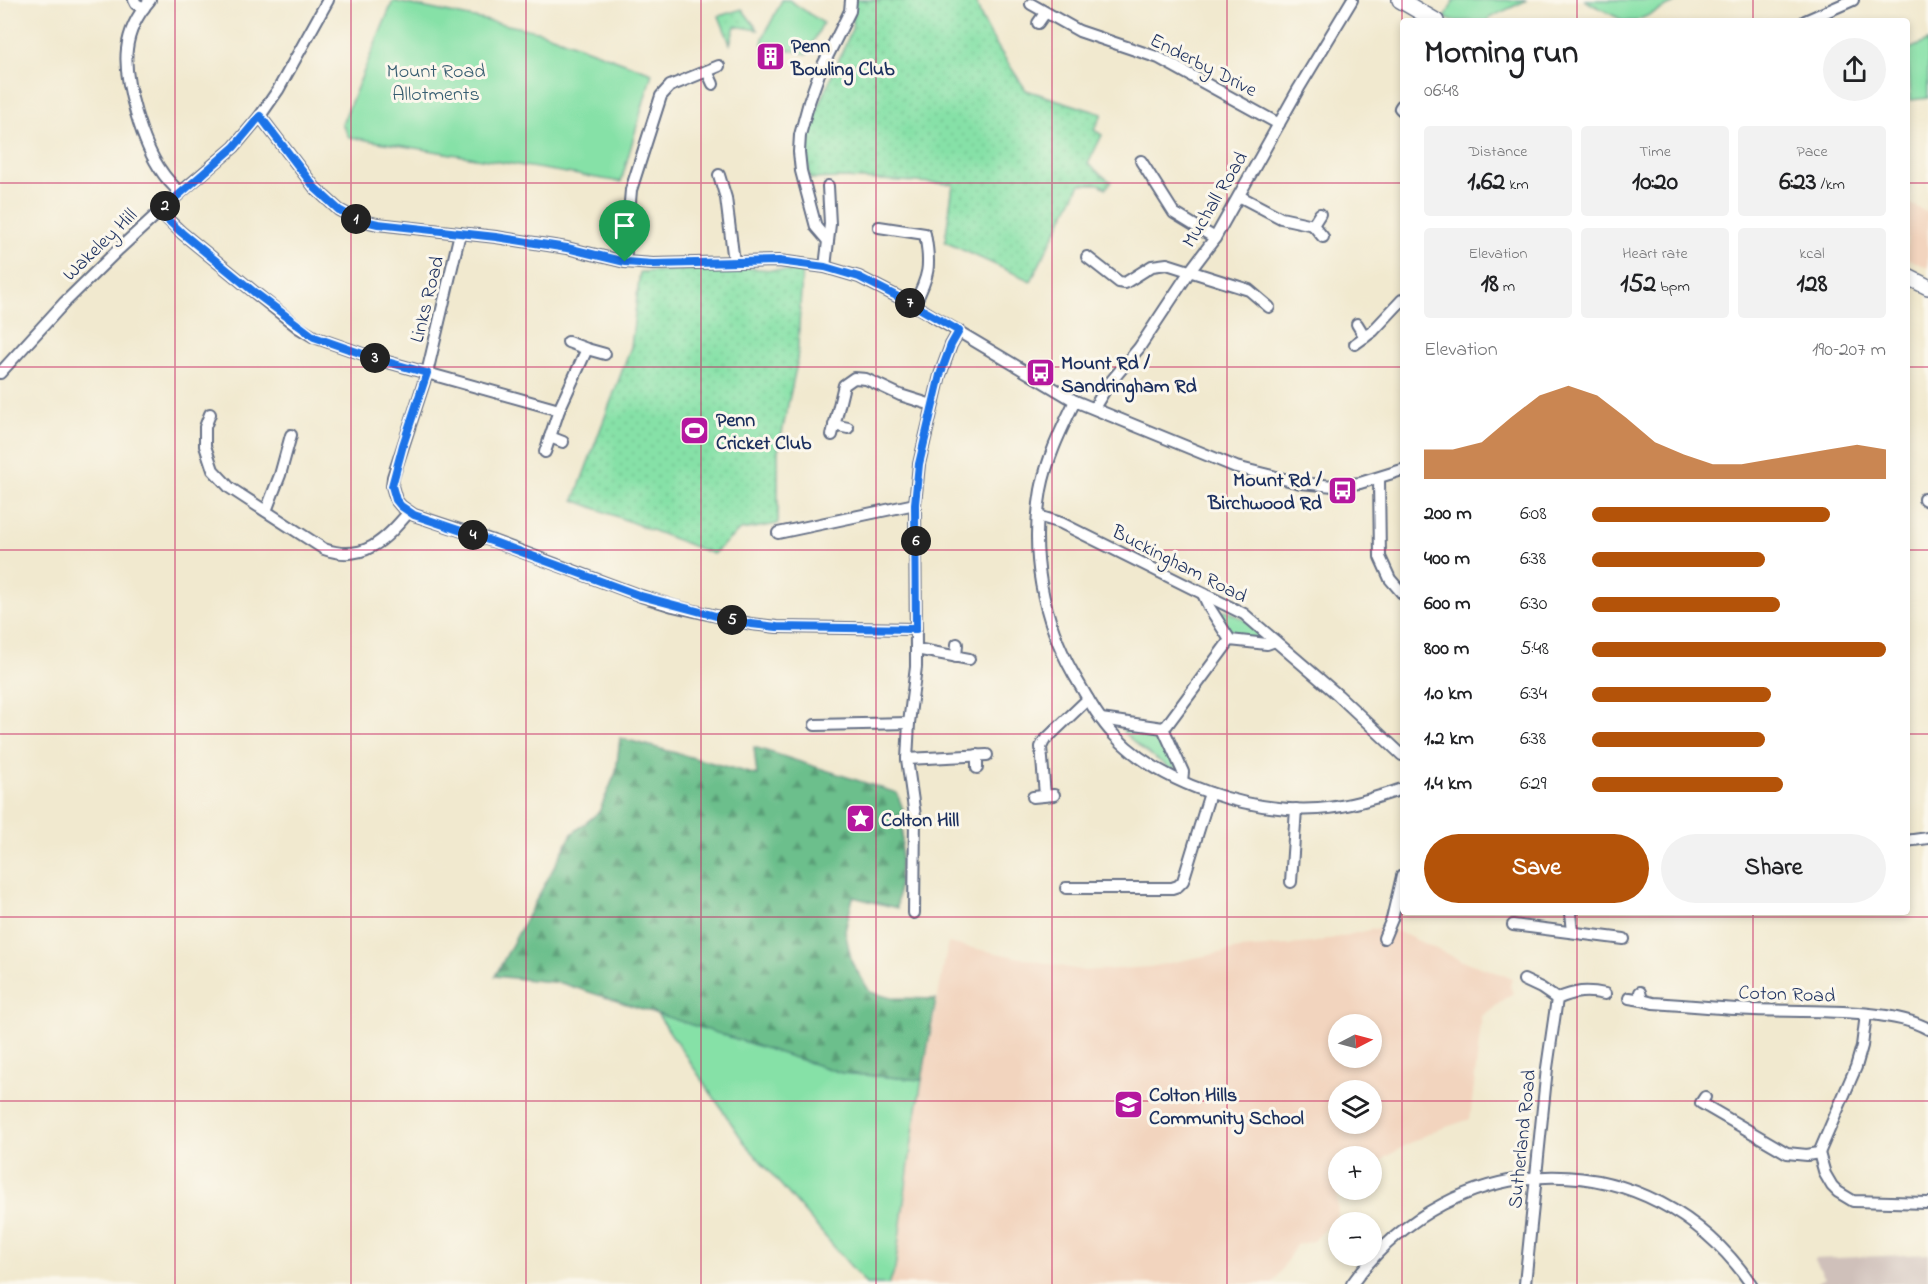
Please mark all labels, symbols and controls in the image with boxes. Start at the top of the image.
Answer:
street label: Enderby Drive [1144,27,1262,106]
text: Morning run [1424,30,1578,78]
place label: Penn Bowling Club [790,33,895,86]
button: share [1823,38,1886,101]
building icon: Penn Bowling Club [754,40,786,72]
park label: Mount Road Allotments [387,58,486,110]
text: 06:48 [1424,77,1459,106]
text: Distance [1469,140,1527,164]
text: Time [1639,140,1671,164]
text: Pace [1796,140,1828,164]
street label: Muchall Road [1176,147,1256,254]
text: 1.62 [1467,164,1505,202]
text: 10:20 [1632,164,1678,202]
text: 6:23 [1779,164,1816,202]
text: km [1505,173,1529,197]
text: /km [1816,173,1845,197]
pin: 2 [150,191,180,221]
text: 2 [161,194,169,218]
pin [599,200,650,262]
street label: Wakeley Hill [57,203,145,289]
pin: 1 [341,204,371,234]
text: 1 [353,207,359,231]
icon: arrive [608,209,641,242]
text: Elevation [1469,242,1527,266]
text: Heart rate [1622,242,1688,266]
text: kcal [1799,242,1825,266]
street label: Links Road [404,253,453,346]
text: 18 [1481,266,1499,304]
text: 152 [1620,266,1656,304]
text: 128 [1797,266,1827,304]
text: m [1499,275,1515,299]
text: bpm [1656,275,1690,299]
pin: 7 [895,288,925,318]
text: 7 [907,291,913,315]
text: Elevation [1424,336,1498,365]
text: 190–207 m [1812,336,1886,365]
pin: 3 [360,343,390,373]
text: 3 [372,346,378,370]
place label: Mount Rd / Sandringham Rd [1061,350,1197,403]
bus stop icon: Mount Rd / Sandringham Rd [1024,357,1056,389]
place label: Penn Cricket Club [716,407,812,459]
sports icon: Penn Cricket Club [679,415,711,447]
place label: Mount Rd / Birchwood Rd [1207,467,1323,519]
bus stop icon: Mount Rd / Birchwood Rd [1327,475,1359,507]
text: 200 m [1424,500,1472,529]
text: 6:08 [1520,500,1547,529]
street label: Buckingham Road [1105,518,1252,613]
pin: 4 [458,520,488,550]
text: 4 [470,523,476,547]
pin: 6 [901,526,931,556]
text: 6 [912,529,920,553]
text: 400 m [1424,545,1470,574]
text: 6:38 [1520,545,1546,574]
text: 600 m [1424,590,1471,619]
text: 6:30 [1520,590,1547,619]
pin: 5 [717,605,747,635]
text: 5 [727,608,737,632]
text: 800 m [1424,635,1469,664]
text: 5:48 [1520,635,1549,664]
text: 1.0 km [1424,680,1472,709]
text: 6:34 [1520,680,1547,709]
text: 1.2 km [1424,725,1474,754]
text: 6:38 [1520,725,1546,754]
text: 1.4 km [1424,770,1472,799]
text: 6:29 [1520,770,1546,799]
place icon: Colton Hill [844,803,876,835]
place label: Colton Hill [881,807,959,836]
button: Save [1424,834,1649,903]
button: Share [1661,834,1886,903]
street label: Coton Road [1738,979,1836,1012]
north arrow [1328,1014,1382,1068]
map controls [1328,1014,1382,1266]
street label: Sutherland Road [1502,1068,1545,1210]
button: layers [1328,1080,1382,1134]
place label: Colton Hills Community School [1149,1082,1304,1135]
school or university icon: Colton Hills Community School [1112,1089,1144,1121]
button: + [1328,1146,1382,1200]
button: − [1328,1212,1382,1266]

